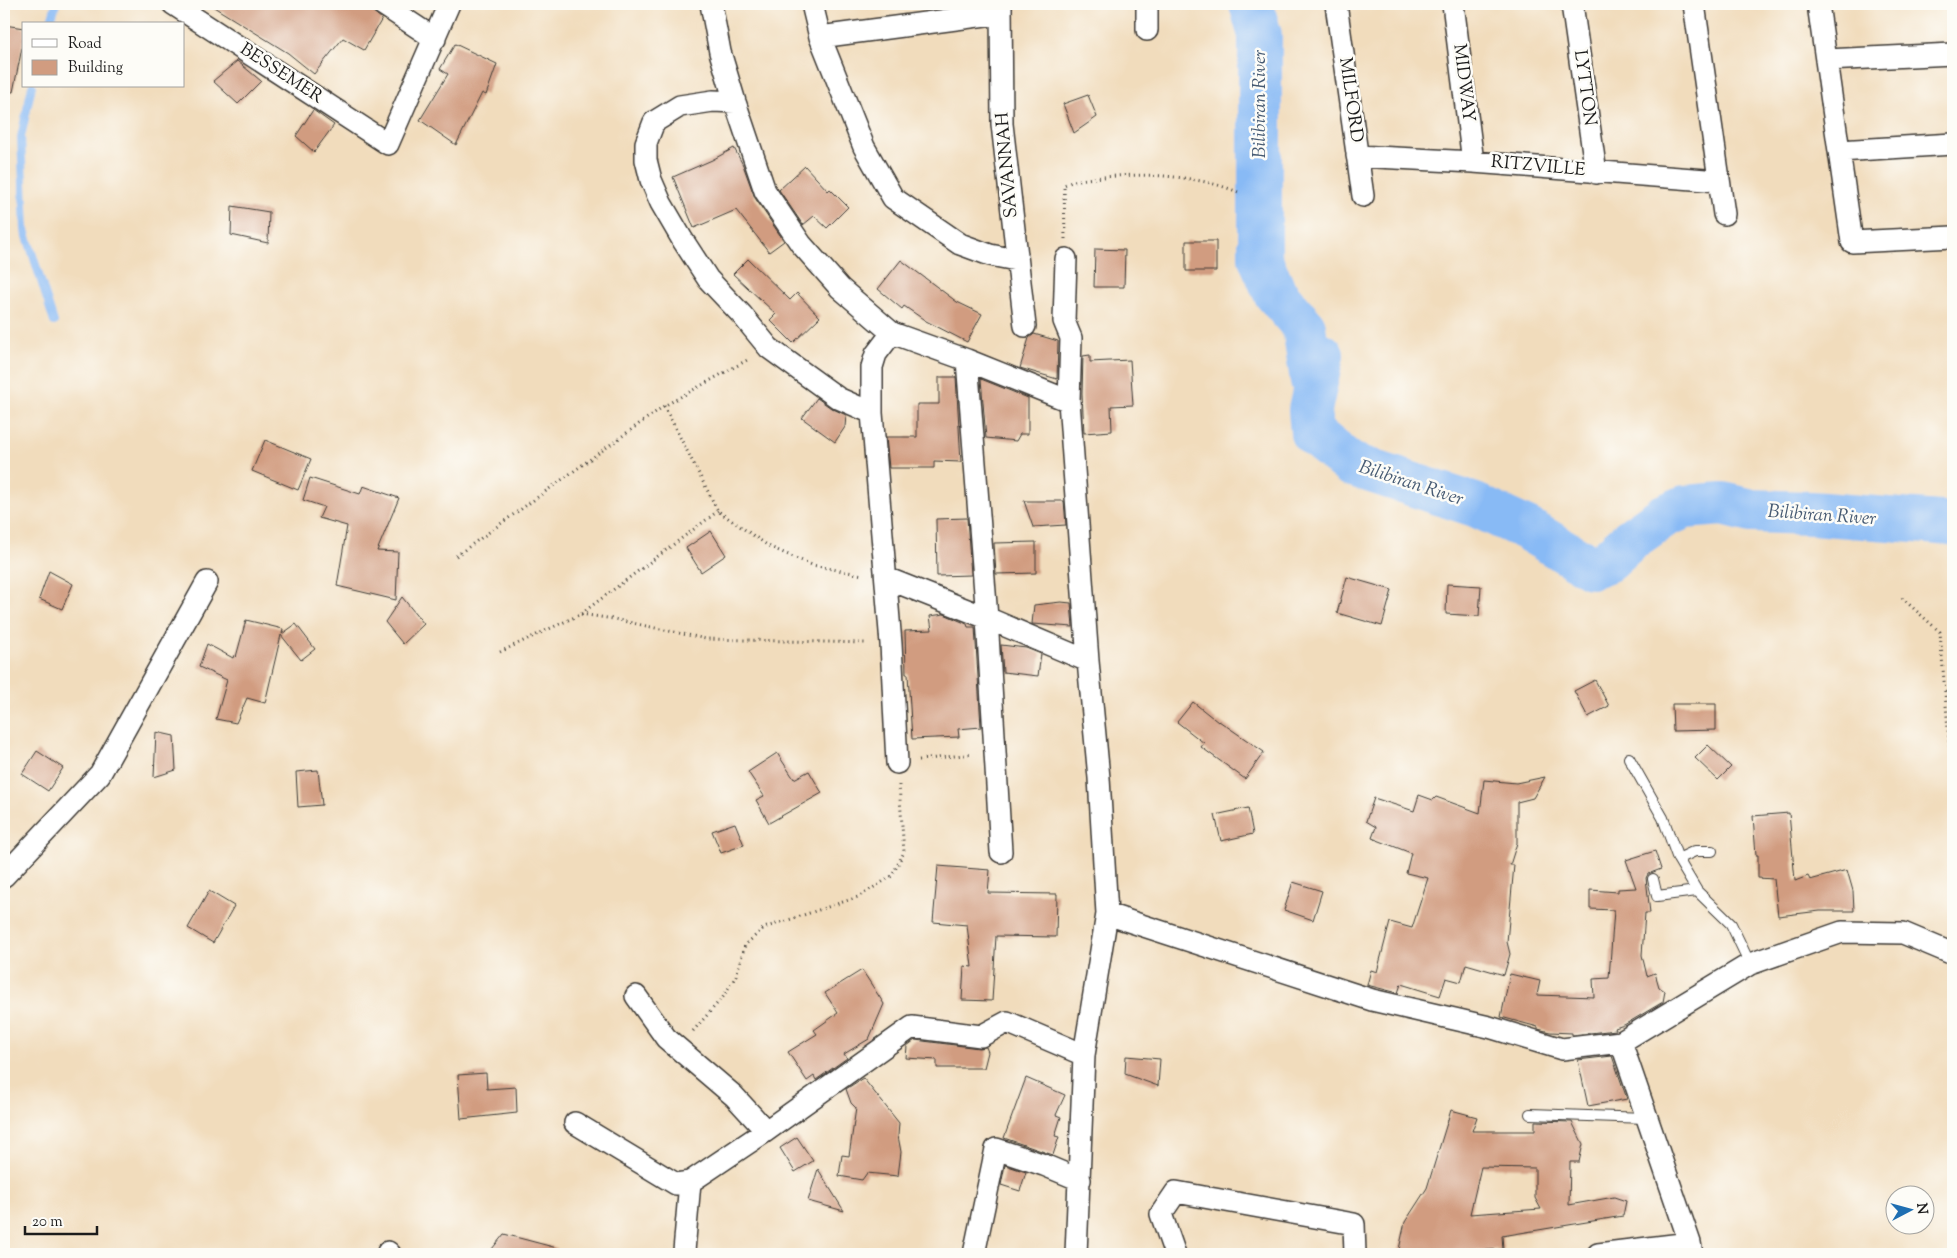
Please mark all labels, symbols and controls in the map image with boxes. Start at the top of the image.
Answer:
legend [22,22,185,88]
text: Road [68,34,102,55]
street label: BESSEMER [234,37,328,111]
street label: MIDWAY [1445,42,1481,124]
street label: LYTTON [1566,48,1602,128]
water label: Bilibiran River [1247,49,1274,158]
street label: MILFORD [1331,56,1369,144]
text: Building [68,58,123,79]
street label: SAVANNAH [990,111,1026,219]
street label: RITZVILLE [1490,150,1586,184]
water label: Bilibiran River [1355,454,1467,514]
water label: Bilibiran River [1767,499,1877,533]
north arrow [1884,1186,1934,1236]
text: N [1910,1202,1931,1215]
scale bar [25,1203,98,1235]
text: 20 m [32,1212,63,1233]

